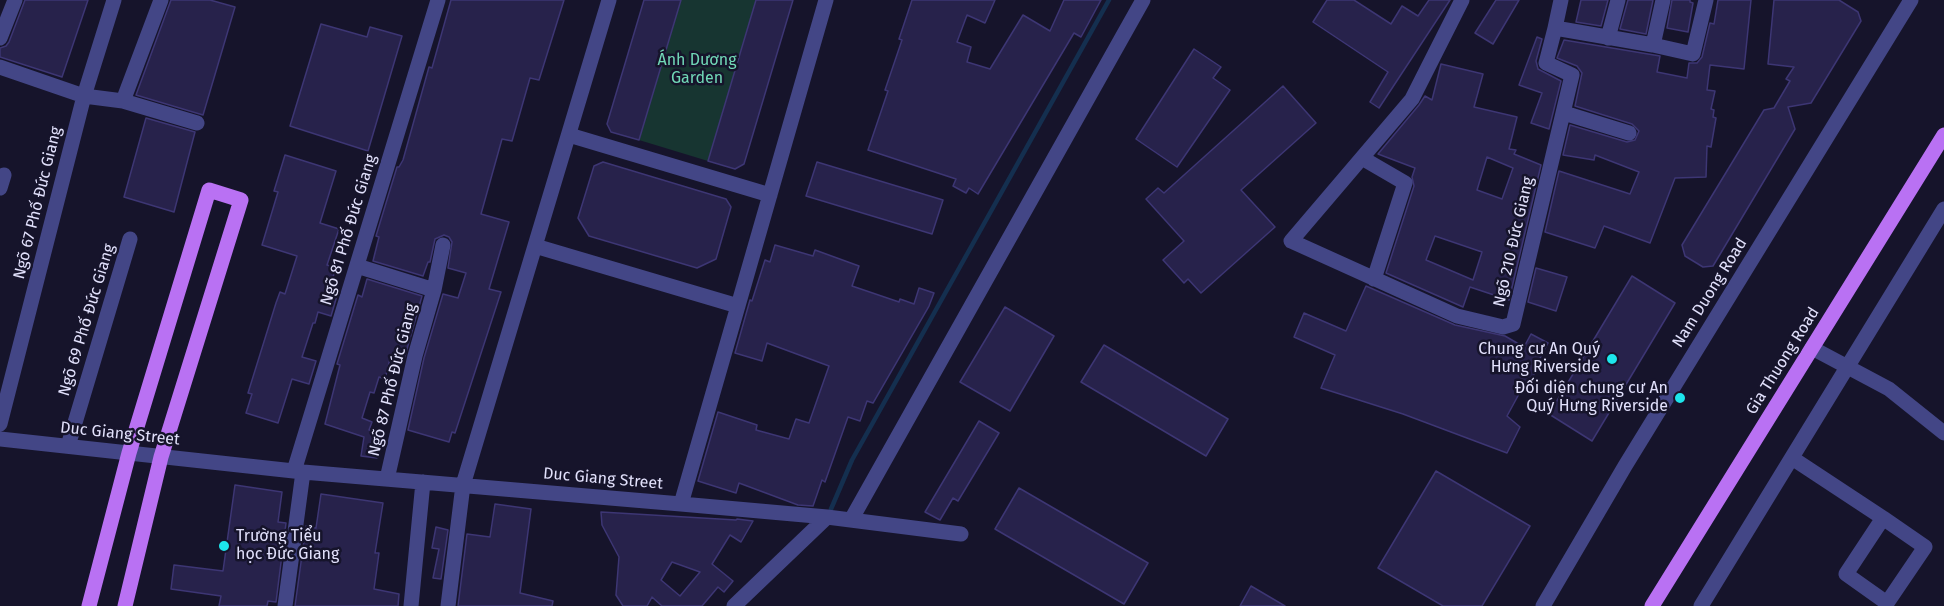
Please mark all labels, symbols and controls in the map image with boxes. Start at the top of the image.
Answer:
park label: Ánh Dương Garden [658,51,736,89]
street label: Ngõ 67 Phố Đức Giang [10,125,66,281]
street label: Ngõ 81 Phố Đức Giang [317,152,381,308]
street label: Ngõ 210 Đức Giang [1490,175,1538,309]
street label: Nam Duong Road [1669,235,1751,351]
street label: Ngõ 69 Phố Đức Giang [55,242,119,398]
street label: Ngõ 87 Phố Đức Giang [365,301,421,459]
street label: Gia Thuong Road [1742,304,1824,418]
place label: Chung cư An Quý Hưng Riverside [1478,340,1600,378]
marker: Chung cư An Quý Hưng Riverside [1605,352,1619,366]
place label: Đối diện chung cư An Quý Hưng Riverside [1515,379,1668,417]
marker: Đối diện chung cư An Quý Hưng Riverside [1673,391,1687,405]
street label: Duc Giang Street [59,418,181,450]
street label: Duc Giang Street [542,464,664,494]
place label: Trường Tiểu học Đức Giang [236,527,339,565]
marker: Trường Tiểu học Đức Giang [217,539,231,553]

